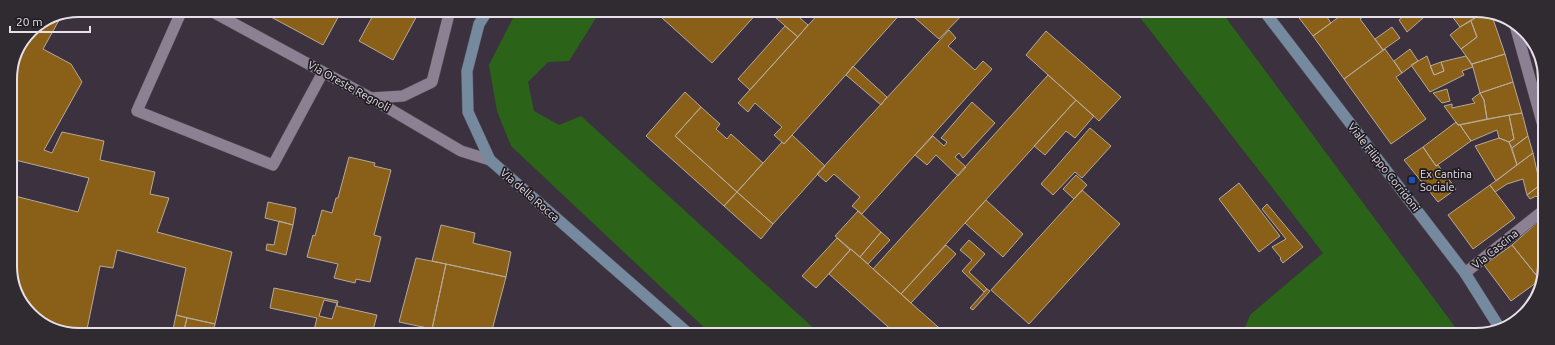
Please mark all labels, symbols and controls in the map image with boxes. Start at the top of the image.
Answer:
scale bar [10,8,90,34]
text: 20 m [16,15,43,28]
street label: Via Oreste Regnoli [306,58,392,114]
street label: Viale Filippo Corridoni [1346,120,1422,214]
street label: Via della Rocca [498,166,562,224]
place label: Ex Cantina Sociale [1420,168,1472,193]
marker: Ex Cantina Sociale [1407,175,1417,185]
street label: Via Cascina [1470,227,1520,271]

